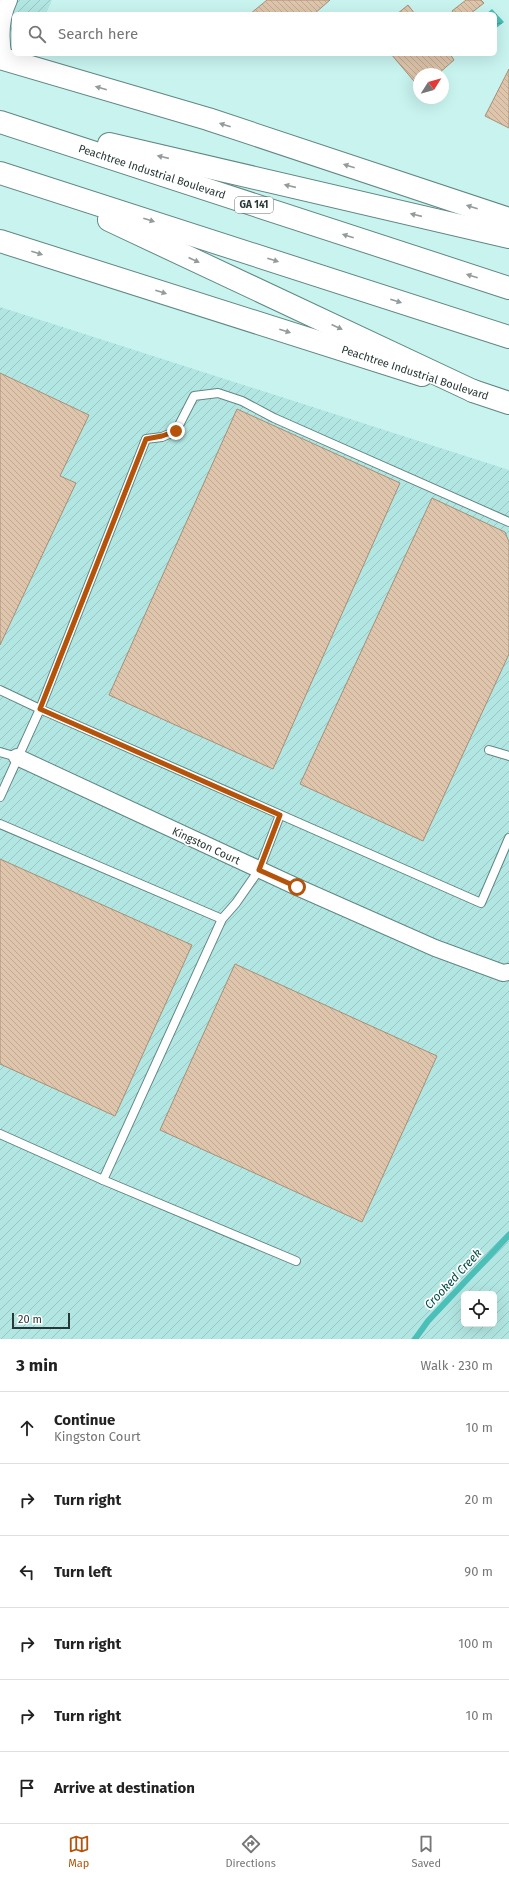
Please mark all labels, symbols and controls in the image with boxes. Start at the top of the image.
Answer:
search box [12,12,497,56]
icon: search [26,23,48,45]
text: Search here [58,25,138,43]
north arrow [413,68,449,104]
one-way arrow [94,85,106,91]
one-way arrow [219,122,231,128]
street label: Peachtree Industrial Boulevard [77,142,227,202]
one-way arrow [157,153,169,159]
one-way arrow [342,163,354,169]
one-way arrow [284,183,296,189]
road number: GA 141 [235,197,273,213]
one-way arrow [466,204,478,210]
one-way arrow [410,212,423,218]
one-way arrow [143,218,155,224]
one-way arrow [342,232,354,238]
one-way arrow [31,250,43,256]
one-way arrow [188,257,199,263]
one-way arrow [267,257,279,263]
one-way arrow [466,273,478,279]
one-way arrow [155,289,167,295]
one-way arrow [391,298,403,304]
one-way arrow [331,324,342,330]
one-way arrow [279,329,291,335]
street label: Peachtree Industrial Boulevard [340,343,490,403]
route end [167,422,185,440]
street label: Kingston Court [170,825,242,867]
route start [288,878,306,896]
water label: Crooked Creek [422,1246,485,1312]
map controls [461,1291,497,1327]
button: locate [461,1291,497,1327]
scale bar [12,1311,70,1330]
text: 20 m [18,1313,42,1326]
text: 3 min [16,1355,58,1376]
text: Walk · 230 m [421,1358,493,1373]
text: Continue [54,1411,115,1429]
icon: ahead [16,1417,38,1439]
text: 10 m [466,1420,493,1435]
text: Kingston Court [54,1429,141,1444]
icon: right [16,1489,38,1511]
text: Turn right [54,1491,121,1509]
text: 20 m [465,1492,493,1507]
icon: left [16,1561,38,1583]
text: Turn left [54,1563,112,1581]
text: 90 m [464,1564,493,1579]
icon: right [16,1633,38,1655]
text: Turn right [54,1635,121,1653]
text: 100 m [458,1636,493,1651]
icon: right [16,1705,38,1727]
text: Turn right [54,1707,121,1725]
text: 10 m [466,1708,493,1723]
icon: arrive [16,1777,38,1799]
text: Arrive at destination [54,1779,195,1797]
tab: Map [68,1833,90,1870]
tab: Directions [225,1833,276,1870]
tab: Saved [411,1833,441,1870]

